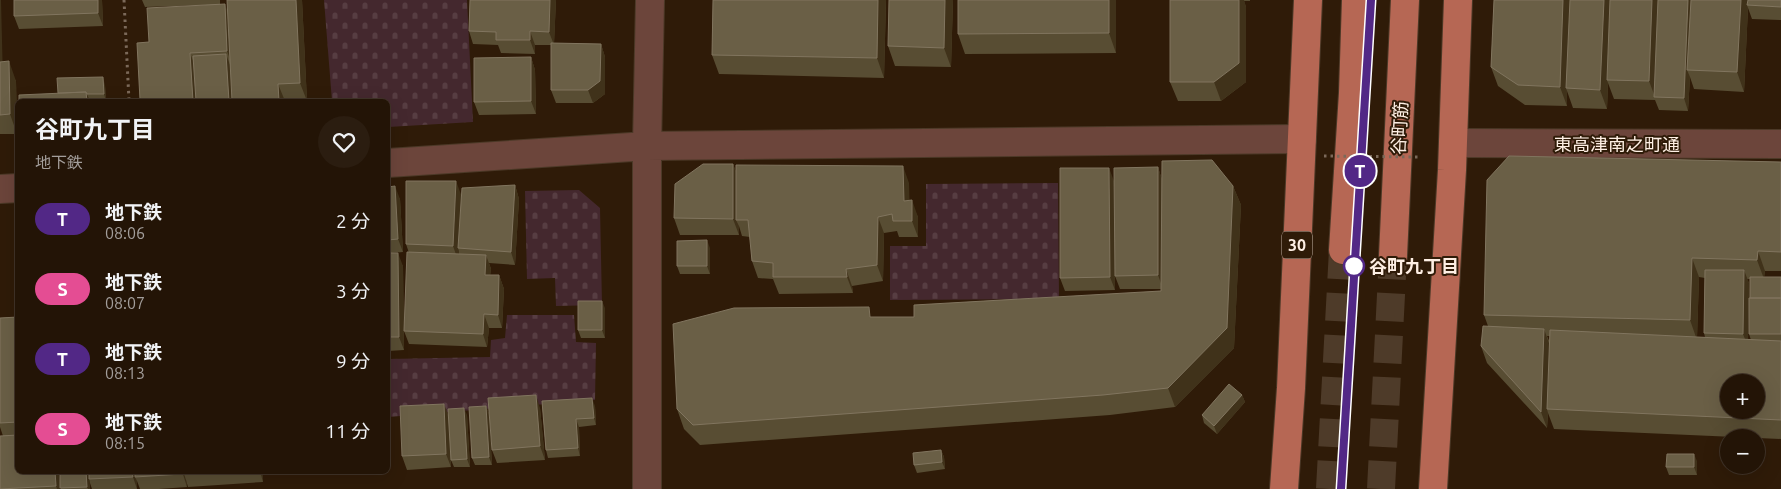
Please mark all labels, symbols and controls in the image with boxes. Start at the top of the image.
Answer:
street label: 谷町筋 [1388,101,1410,155]
text: 谷町九丁目 [35,116,155,143]
button: heart [318,116,370,168]
street label: 東高津南之町通 [1554,134,1680,154]
text: 地下鉄 [35,153,83,171]
line badge: T [1344,155,1376,187]
text: T [1355,161,1365,181]
text: 地下鉄 [105,201,162,223]
text: T [57,209,68,229]
text: 2 分 [336,210,370,232]
text: 08:06 [105,224,145,242]
road number: 30 [1282,232,1312,258]
marker: 谷町九丁目 [1343,255,1365,277]
place label: 谷町九丁目 [1369,256,1459,276]
text: 地下鉄 [105,271,162,293]
text: S [57,279,68,299]
text: 3 分 [336,280,370,302]
text: 08:07 [105,294,145,312]
text: 地下鉄 [105,341,162,363]
text: T [57,349,68,369]
text: 9 分 [336,350,370,372]
text: 08:13 [105,364,145,382]
map controls [1720,374,1765,474]
button: + [1720,374,1765,419]
text: 地下鉄 [105,411,162,433]
text: S [57,419,68,439]
text: 11 分 [325,420,370,442]
button: − [1720,429,1765,474]
text: 08:15 [105,434,145,452]

